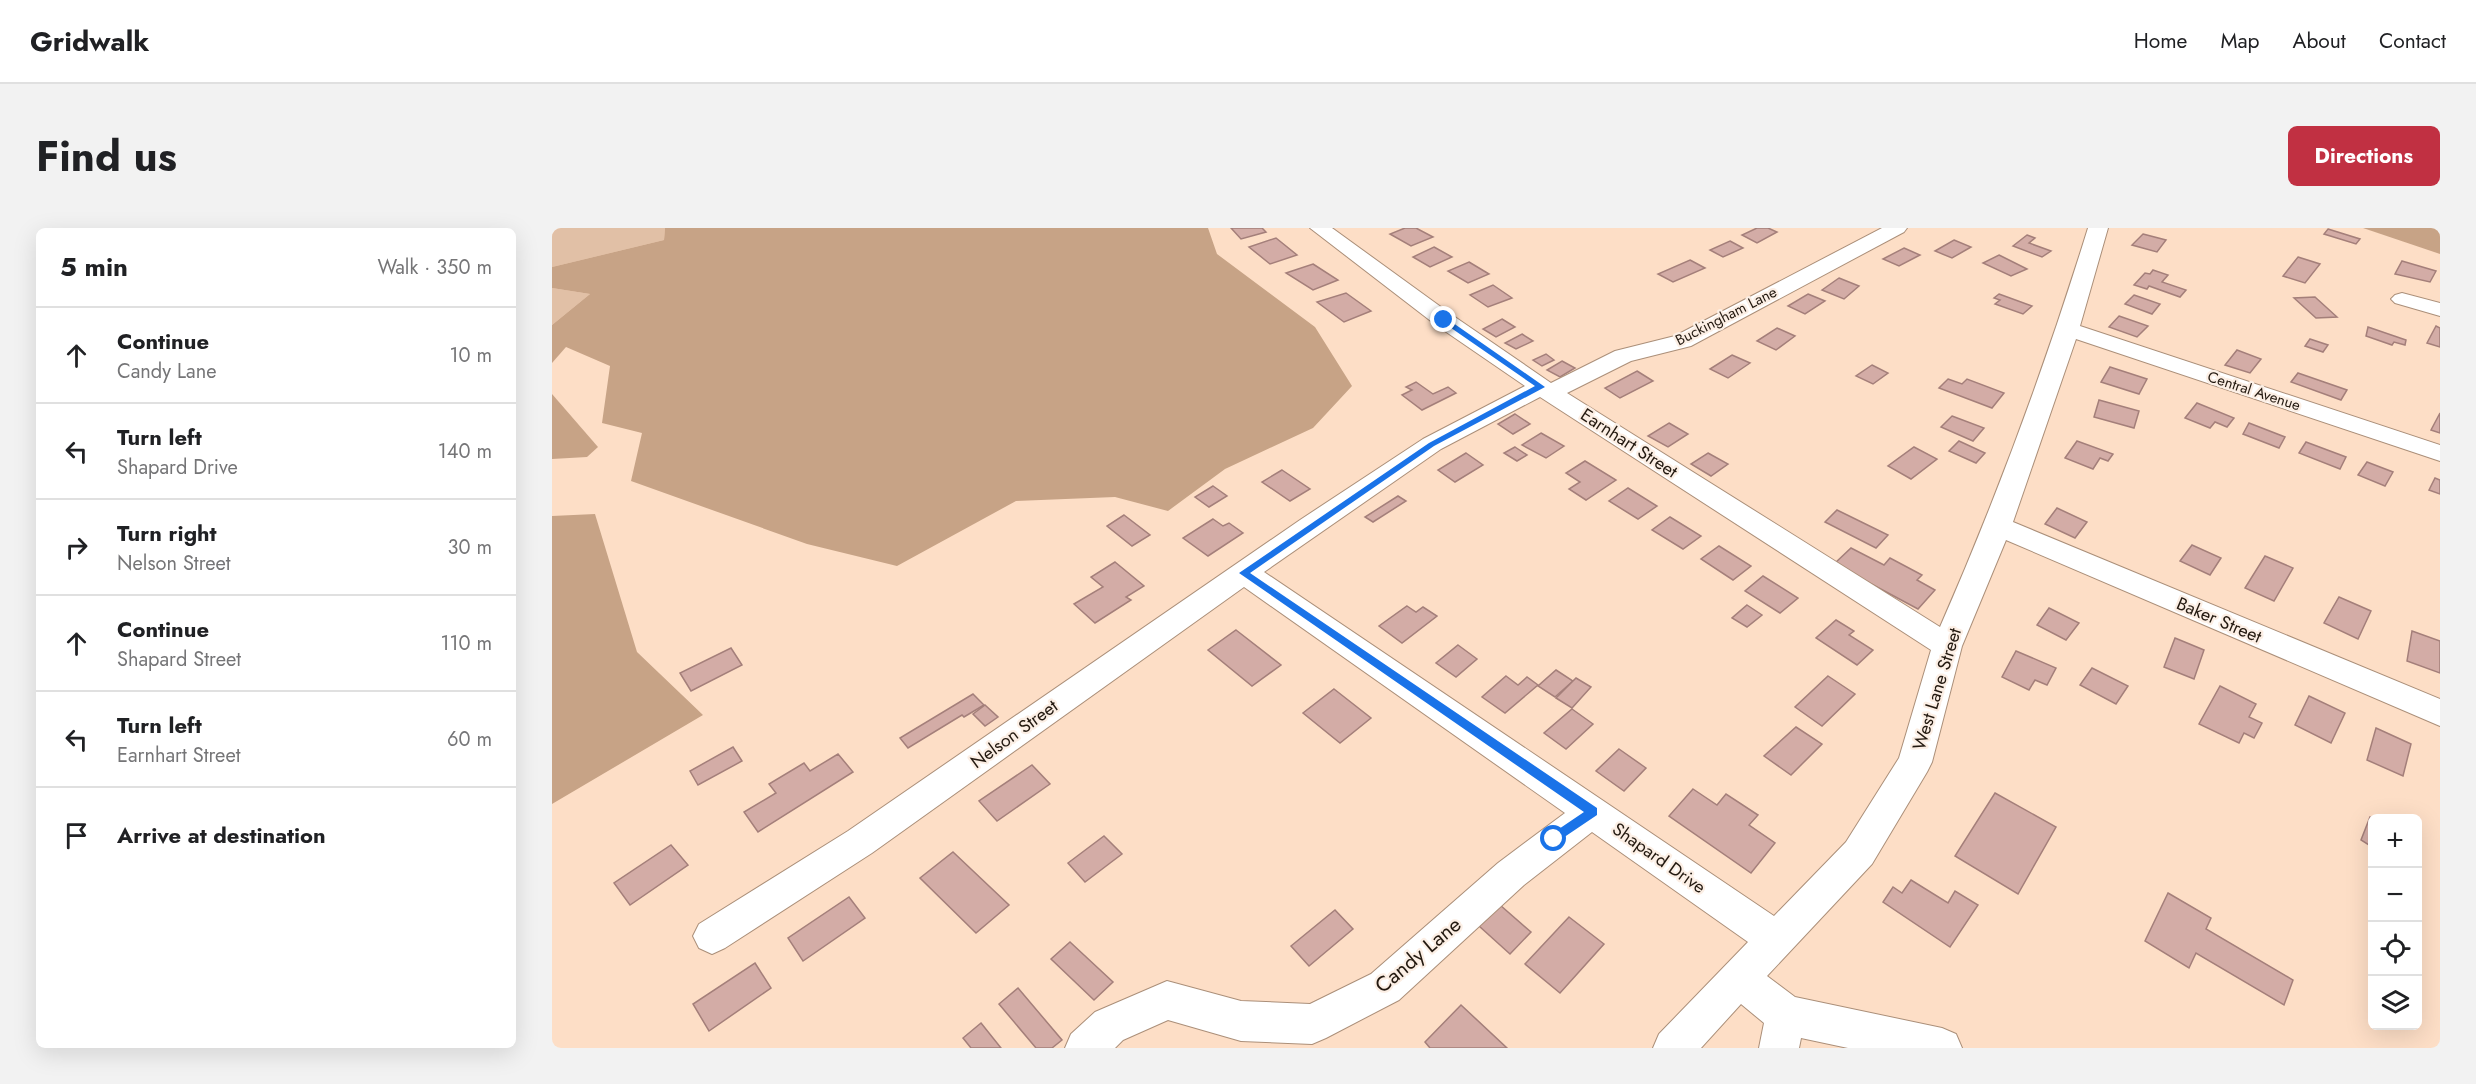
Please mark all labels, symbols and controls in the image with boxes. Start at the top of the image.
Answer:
text: Gridwalk [30,21,149,62]
text: Home [2134,26,2187,56]
text: Map [2220,26,2260,56]
text: About [2293,26,2346,56]
text: Contact [2379,26,2446,56]
text: Find us [36,126,177,187]
button: Directions [2288,126,2440,186]
text: 5 min [60,248,128,286]
text: Walk · 350 m [377,253,492,282]
street label: Buckingham Lane [1671,281,1781,351]
route end [1430,306,1456,332]
text: Continue [117,325,209,357]
icon: ahead [60,339,93,372]
text: 10 m [449,341,492,370]
text: Candy Lane [117,357,216,386]
street label: Central Avenue [2205,366,2304,416]
street label: Earnhart Street [1575,402,1683,485]
text: Turn left [117,421,202,453]
icon: left [60,435,93,468]
text: 140 m [438,437,492,466]
text: Shapard Drive [117,453,238,482]
text: Turn right [117,517,217,549]
icon: right [60,531,93,564]
text: 30 m [447,533,492,562]
text: Nelson Street [117,549,231,578]
street label: Baker Street [2172,590,2266,650]
text: Continue [117,613,209,645]
street label: West Lane Street [1906,624,1968,753]
icon: ahead [60,627,93,660]
text: 110 m [440,629,492,658]
text: Shapard Street [117,645,241,674]
street label: Nelson Street [965,693,1064,775]
text: Turn left [117,709,202,741]
icon: left [60,723,93,756]
text: 60 m [447,725,492,754]
text: Earnhart Street [117,741,240,770]
map controls [2368,814,2422,1030]
button: + [2368,814,2422,868]
street label: Shapard Drive [1607,816,1711,900]
icon: arrive [60,819,93,852]
text: Arrive at destination [117,819,326,851]
route start [1540,825,1566,851]
button: − [2368,868,2422,922]
street label: Candy Lane [1368,910,1468,1000]
button: locate [2368,922,2422,976]
button: layers [2368,976,2422,1030]

